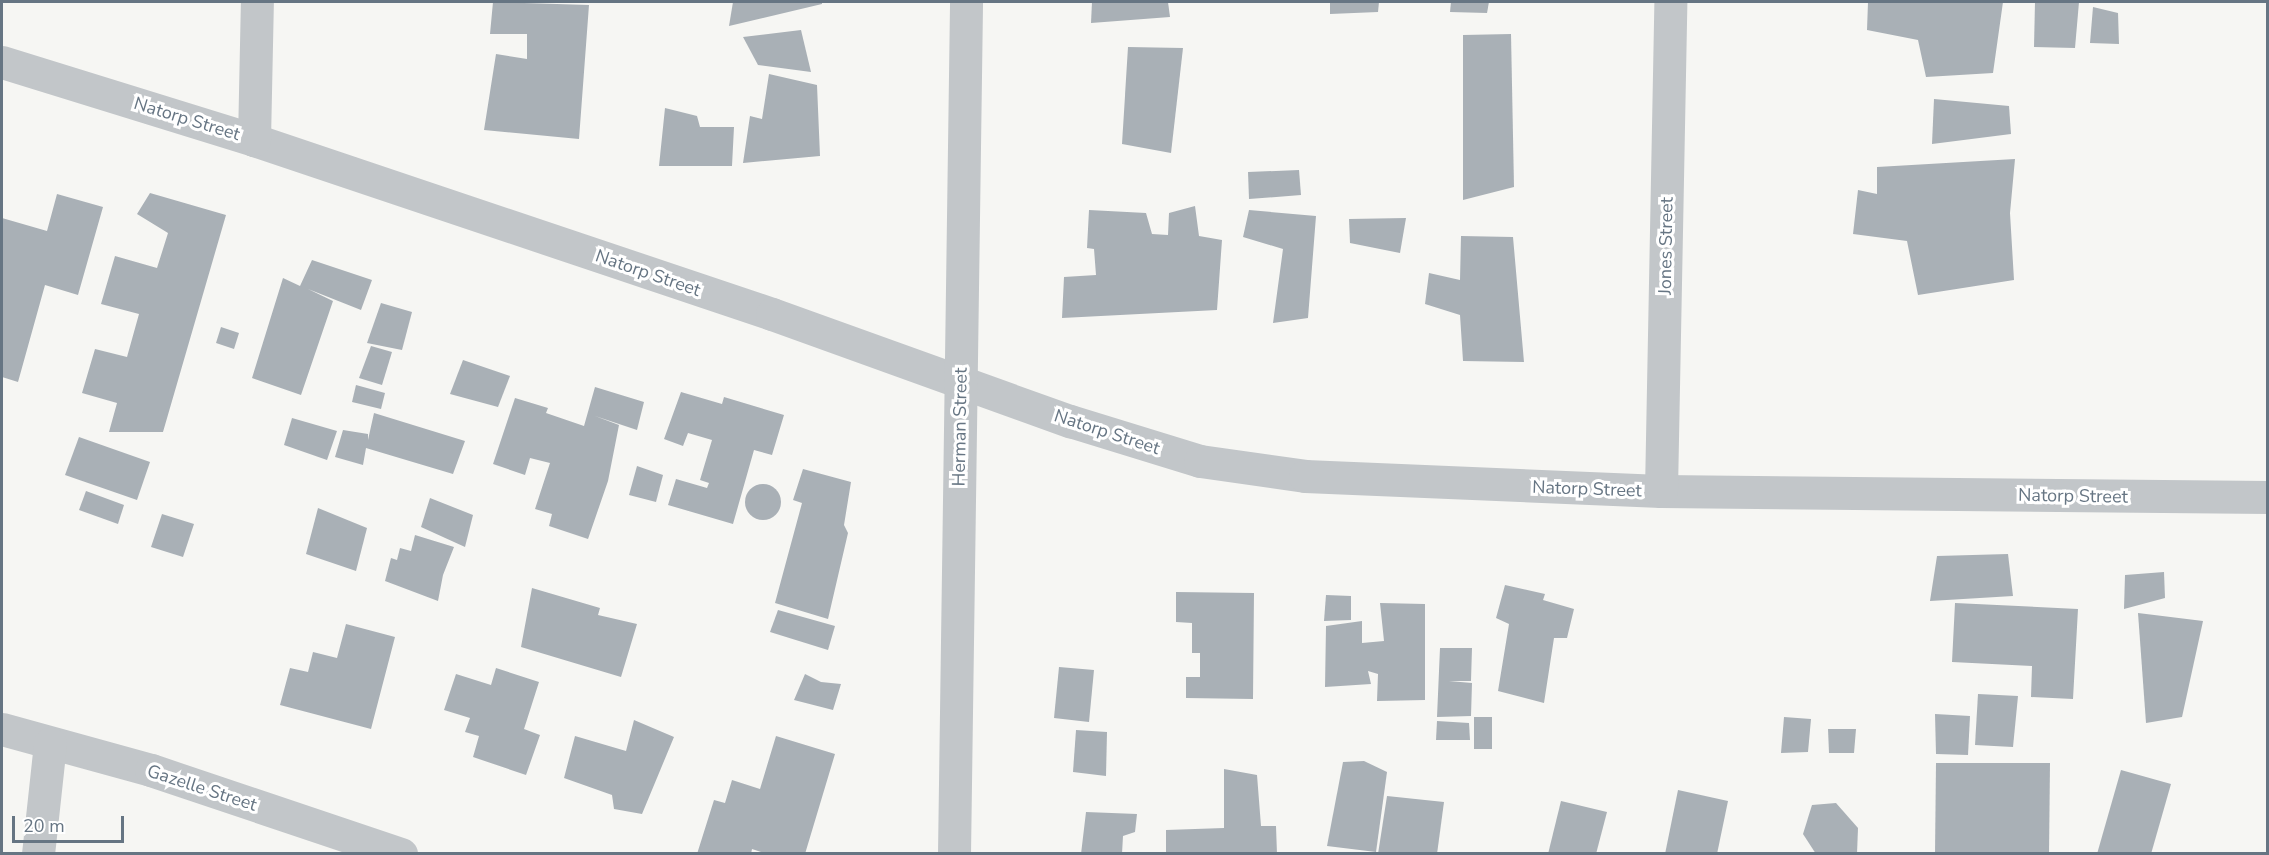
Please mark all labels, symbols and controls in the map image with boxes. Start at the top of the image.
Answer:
street label: Natorp Street [131,93,243,145]
street label: Jones Street [1654,197,1678,295]
street label: Natorp Street [593,245,703,301]
street label: Herman Street [948,368,972,486]
street label: Natorp Street [1051,405,1163,459]
street label: Natorp Street [1532,476,1642,502]
street label: Natorp Street [2018,484,2128,508]
street label: Gazelle Street [144,760,260,816]
scale bar [15,804,128,842]
text: 20 m [23,814,65,838]

